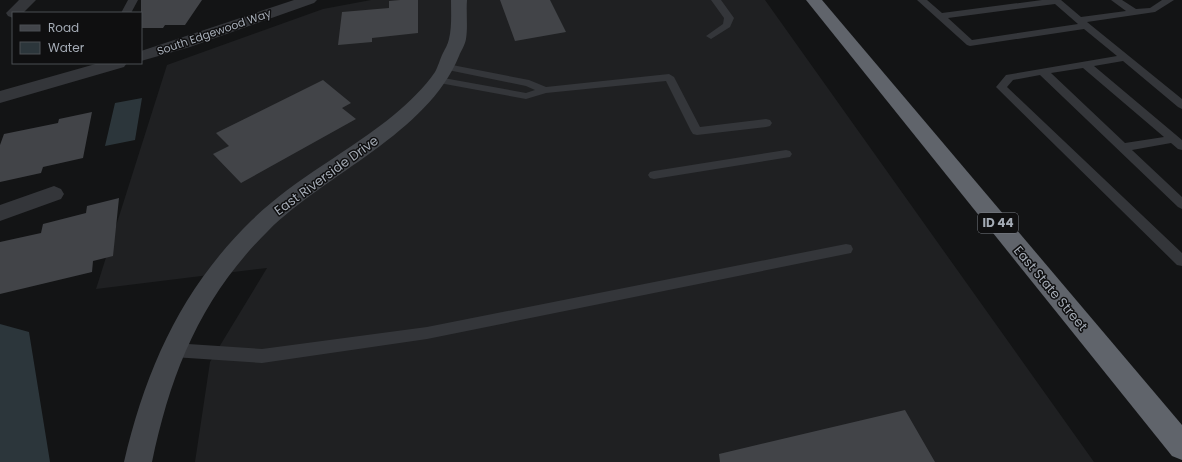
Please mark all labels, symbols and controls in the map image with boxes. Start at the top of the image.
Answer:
street label: South Edgewood Way [155,5,274,59]
legend [12,12,142,64]
text: Road [48,19,79,36]
text: Water [48,39,85,56]
street label: East Riverside Drive [270,131,382,220]
road number: ID 44 [978,213,1018,233]
street label: East State Street [1009,242,1092,335]

